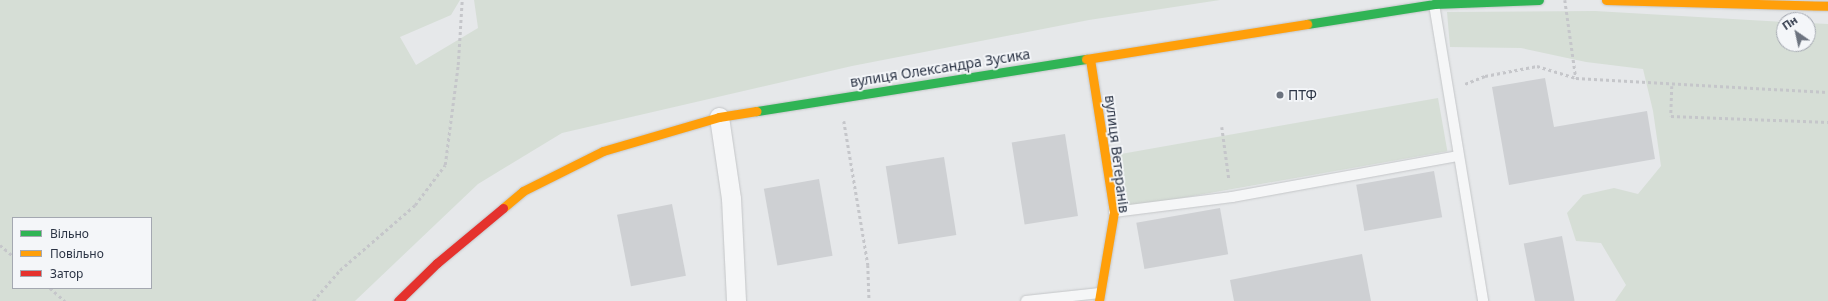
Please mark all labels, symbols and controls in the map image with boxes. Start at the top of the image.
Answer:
north arrow [1776,12,1816,52]
text: Пн [1779,12,1800,33]
street label: вулиця Олександра Зусика [849,45,1031,91]
place label: ПТФ [1288,87,1317,103]
marker: ПТФ [1275,90,1285,100]
street label: вулиця Ветеранів [1101,94,1133,214]
legend [12,217,152,289]
text: Вільно [50,225,89,242]
text: Повільно [50,245,104,262]
text: Затор [50,265,83,282]

